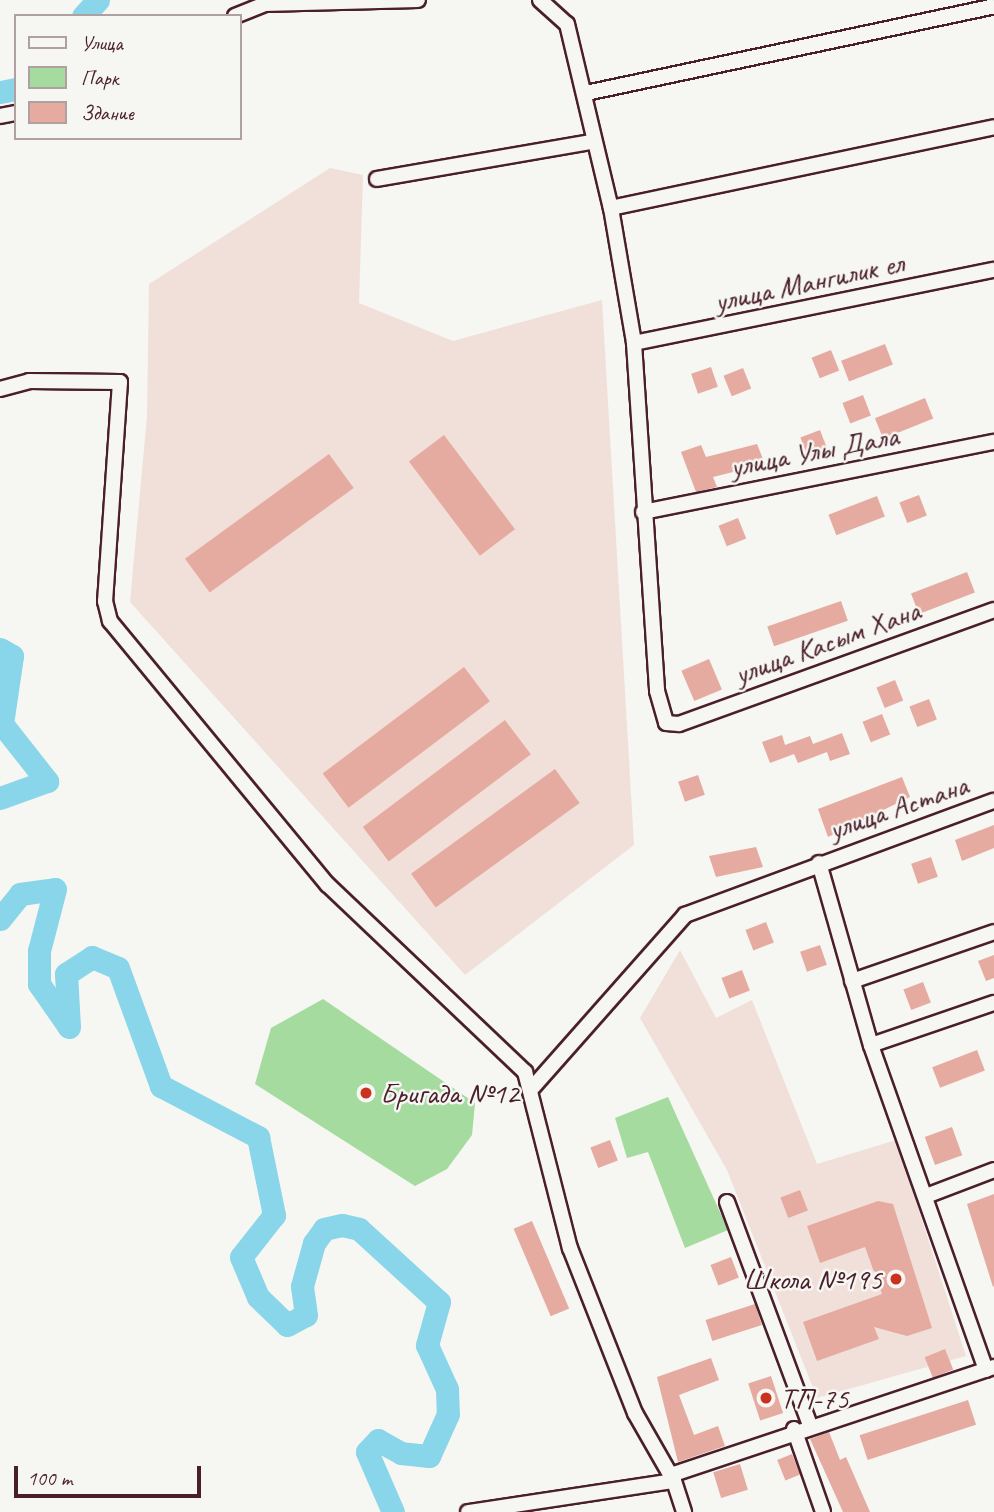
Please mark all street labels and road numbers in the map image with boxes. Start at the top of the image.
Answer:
street label: улица Мангилик ел [711,244,907,320]
street label: улица Улы Дала [727,417,901,485]
street label: улица Касым Хана [730,592,924,692]
street label: улица Астана [823,766,973,848]

